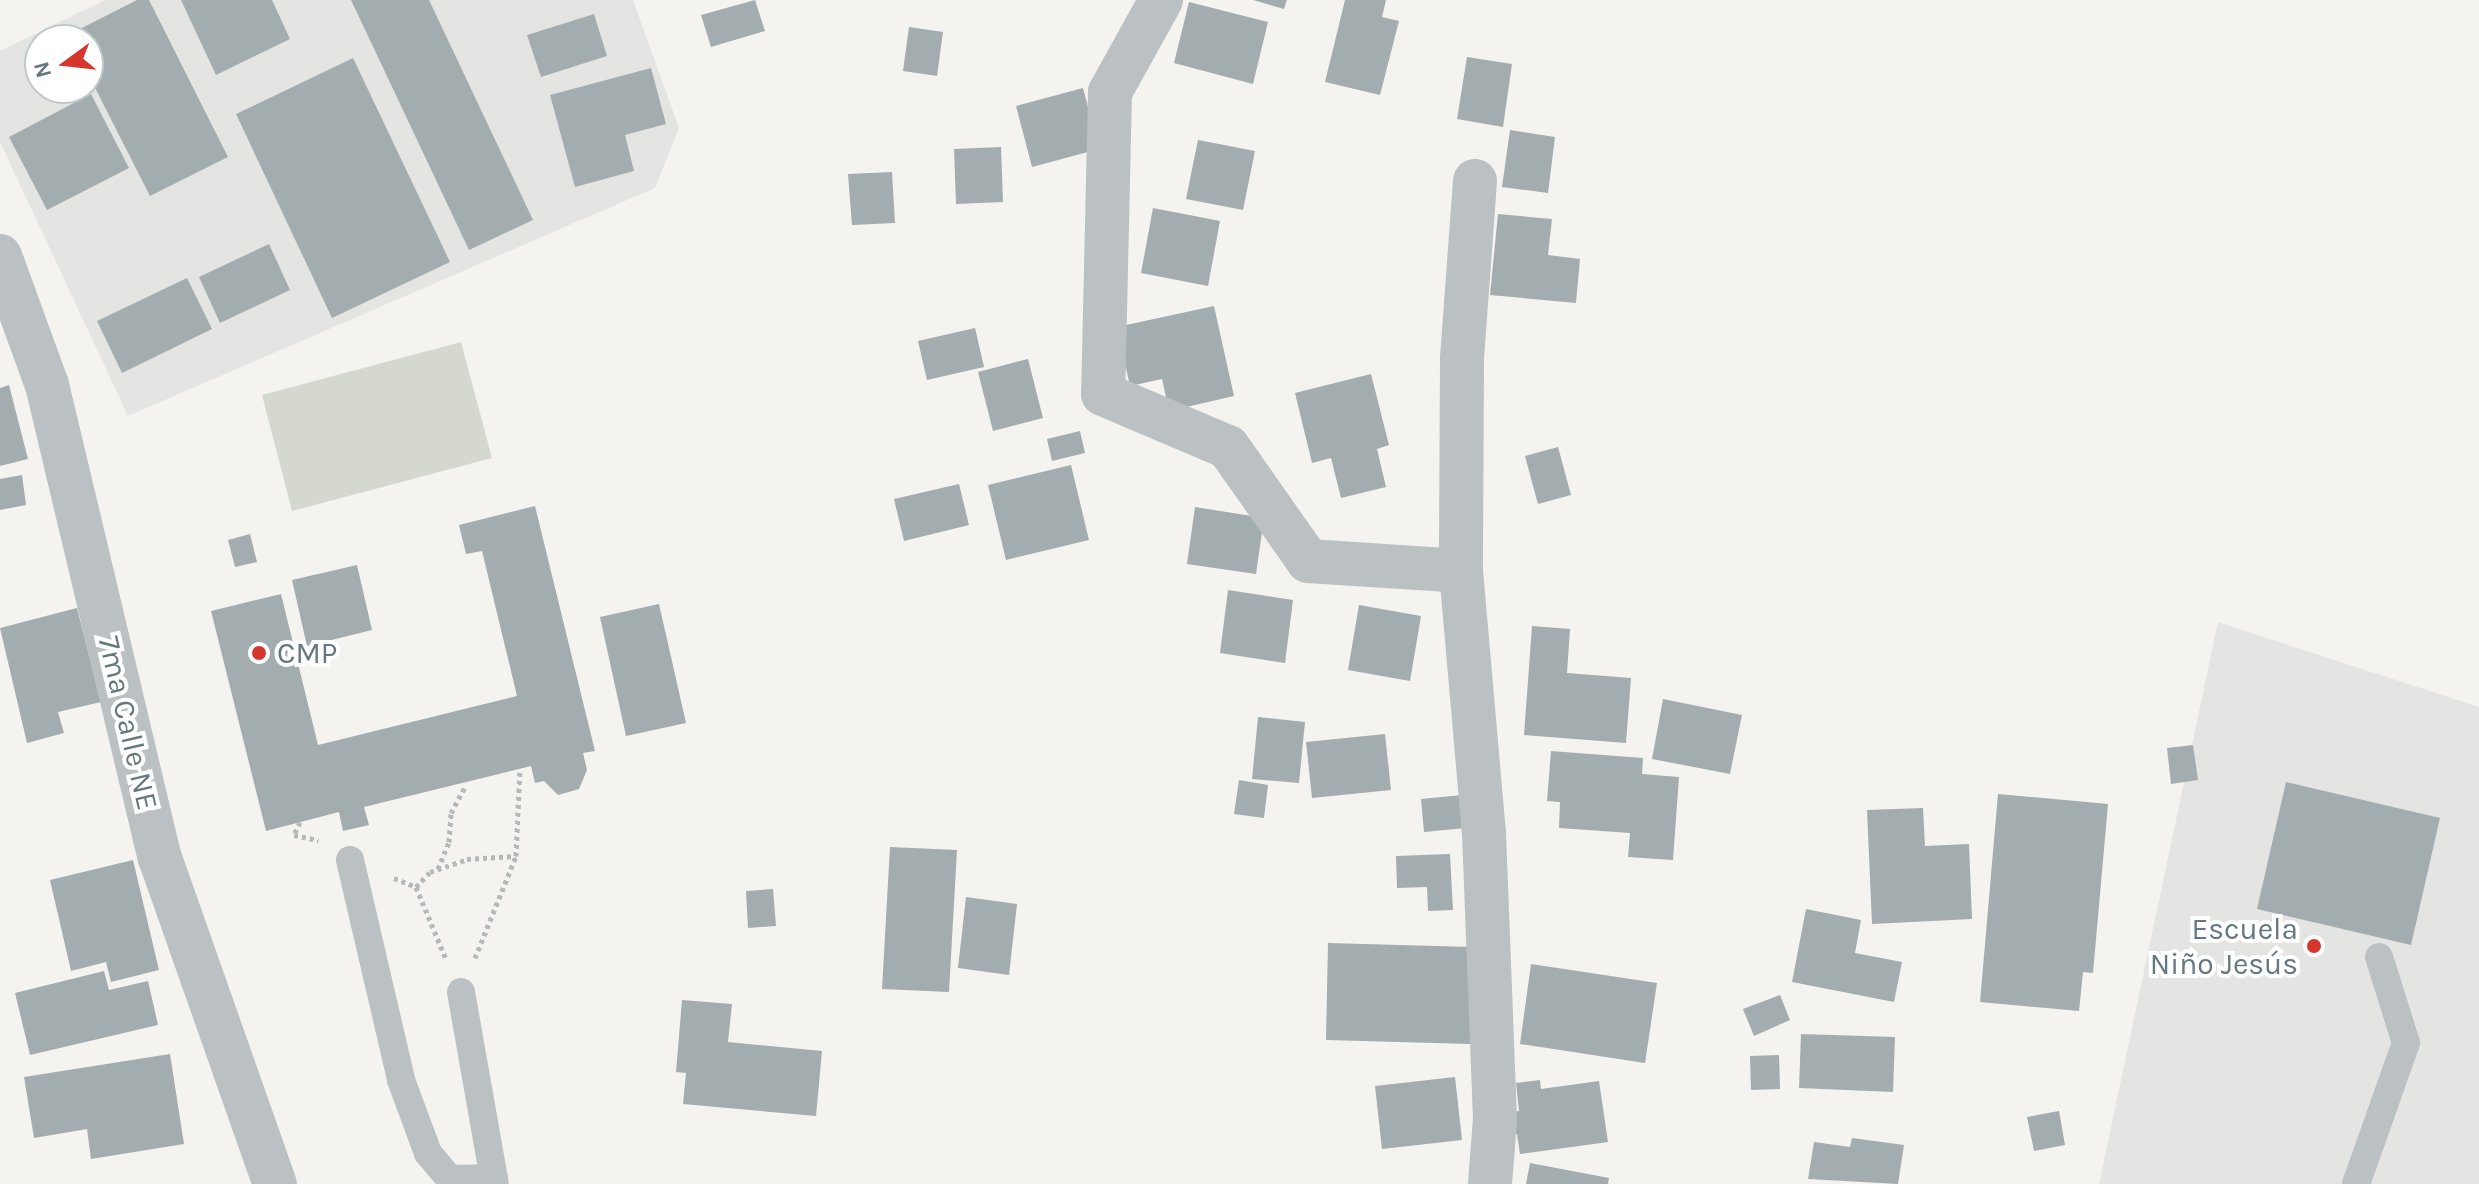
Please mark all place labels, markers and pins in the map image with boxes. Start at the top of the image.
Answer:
place label: CMP [277,635,337,671]
marker: CMP [248,642,270,664]
place label: Escuela Niño Jesús [2150,911,2298,982]
marker: Escuela Niño Jesús [2305,937,2323,955]

